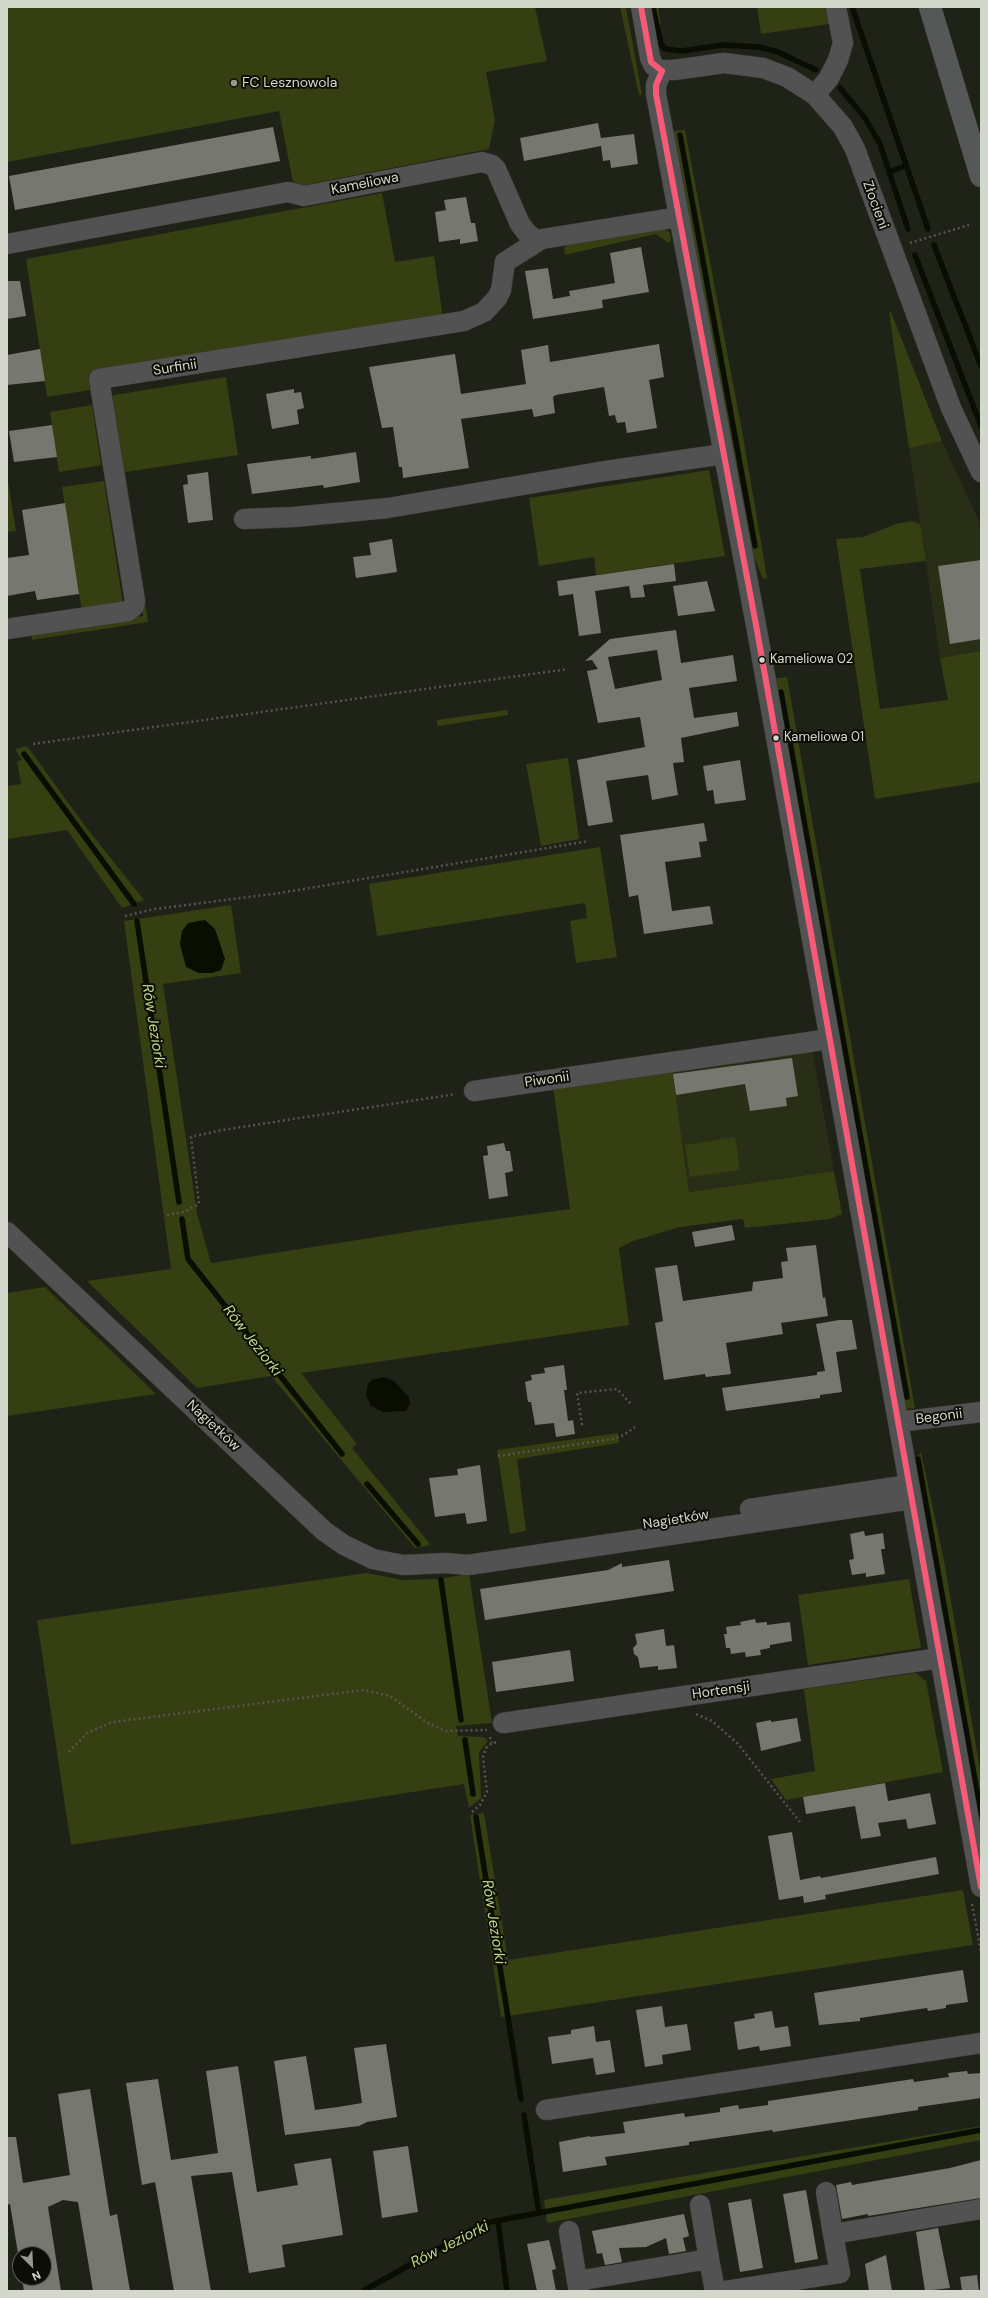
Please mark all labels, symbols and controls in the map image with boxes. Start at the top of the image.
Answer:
place label: FC Lesznowola [242,75,337,91]
marker: FC Lesznowola [229,78,239,88]
street label: Kameliowa [330,169,400,199]
street label: Złocieni [859,179,891,231]
street label: Surfinii [152,356,198,380]
place label: Kameliowa 02 [770,652,853,668]
marker: Kameliowa 02 [757,655,767,665]
place label: Kameliowa 01 [784,730,864,746]
marker: Kameliowa 01 [771,733,781,743]
water label: Rów Jeziorki [137,982,169,1070]
street label: Piwonii [524,1069,570,1091]
water label: Rów Jeziorki [219,1302,285,1380]
street label: Nagietków [183,1397,243,1455]
street label: Begonii [915,1406,963,1428]
street label: Nagietków [642,1506,710,1534]
street label: Hortensji [691,1679,751,1703]
water label: Rów Jeziorki [477,1878,509,1966]
water label: Rów Jeziorki [408,2218,492,2272]
north arrow [12,2246,52,2286]
text: N [30,2268,43,2284]

